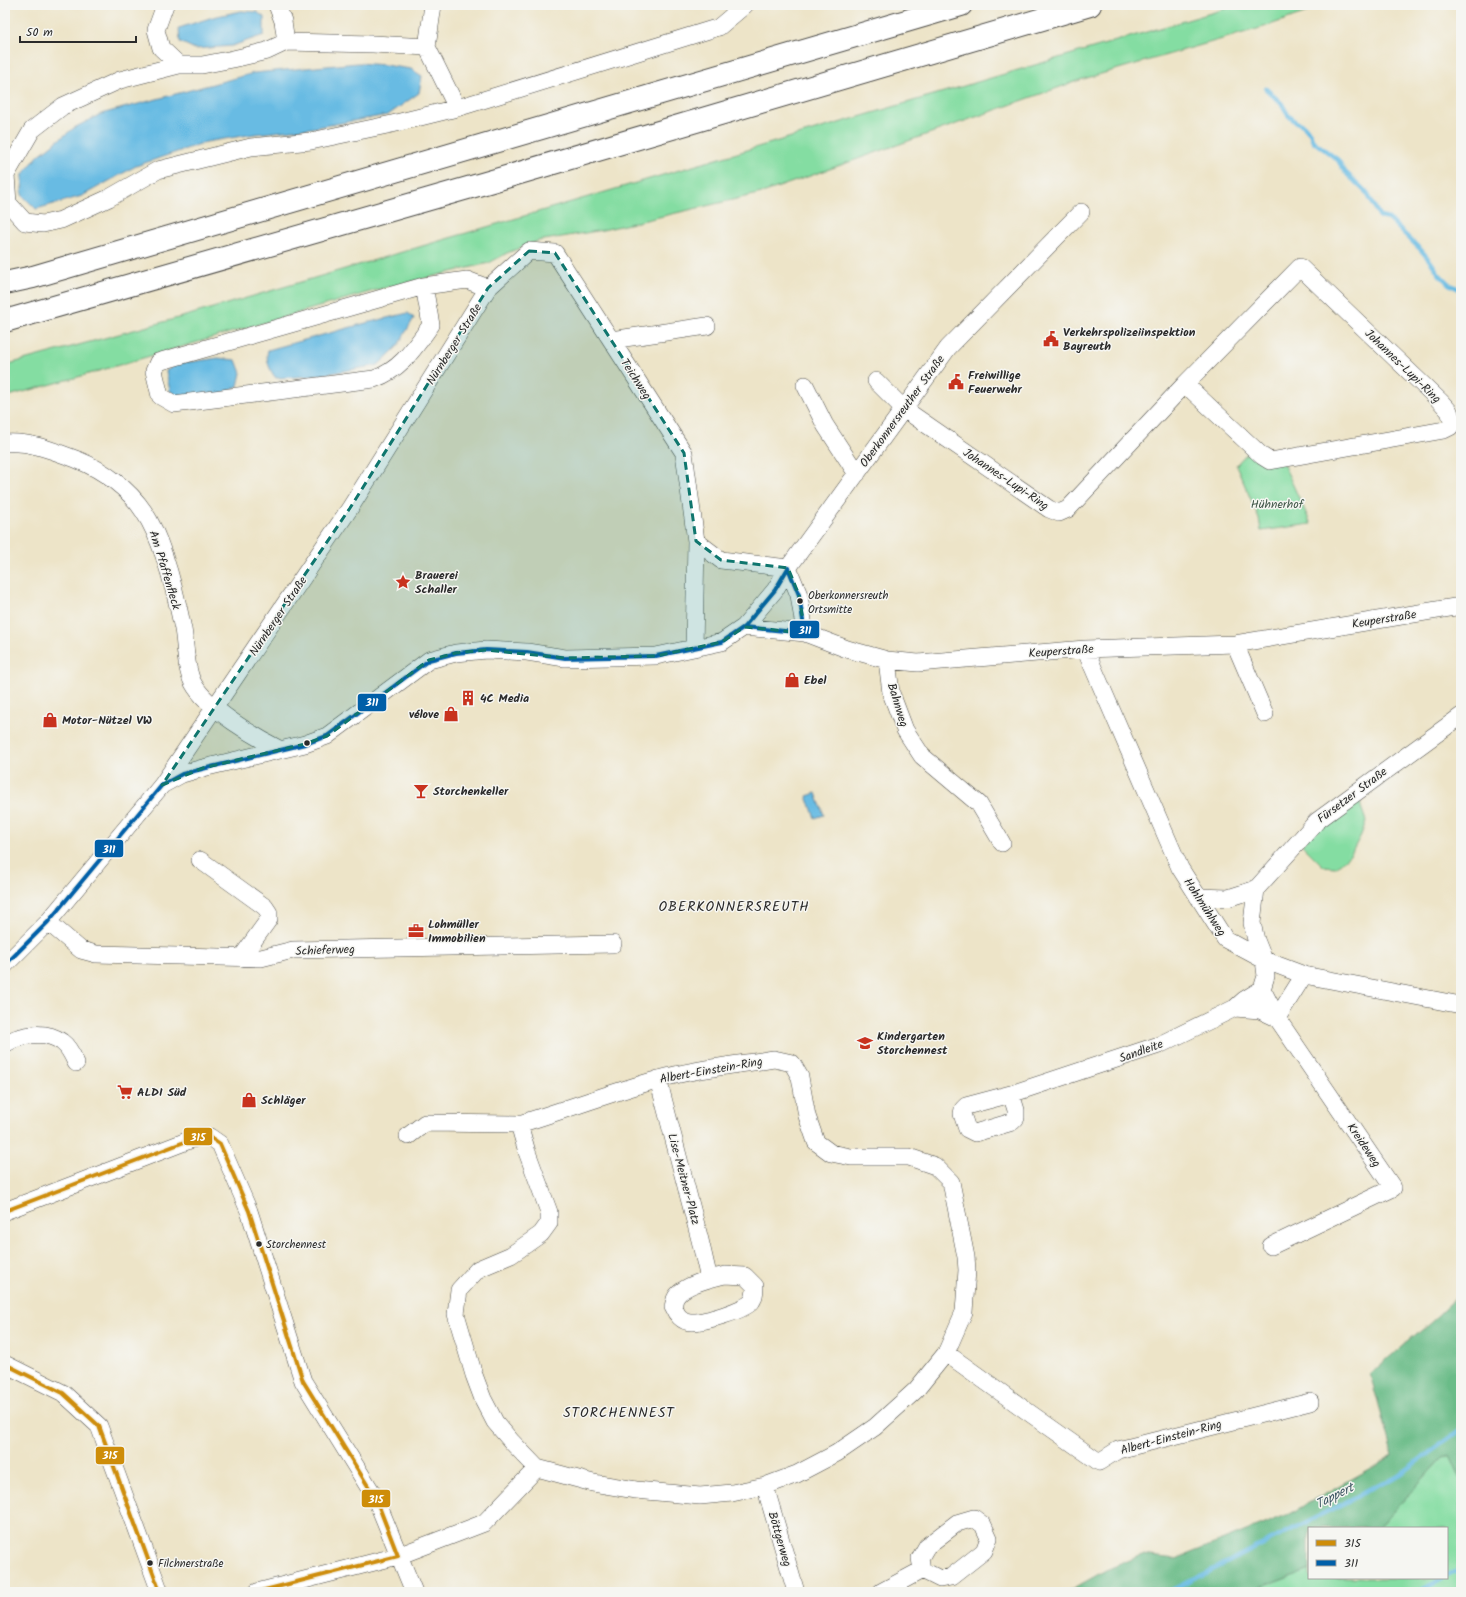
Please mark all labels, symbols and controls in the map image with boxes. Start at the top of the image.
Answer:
scale bar [20,18,136,44]
text: 50 m [26,23,53,42]
street label: Nürnberger Straße [422,299,487,389]
place label: Verkehrspolizeiinspektion Bayreuth [1063,323,1196,356]
street label: Johannes-Lupi-Ring [1360,325,1446,408]
public building icon: Verkehrspolizeiinspektion Bayreuth [1042,330,1060,348]
street label: Oberkonnersreuther Straße [855,351,950,471]
street label: Teichweg [615,355,656,404]
place label: Freiwillige Feuerwehr [968,366,1023,399]
public building icon: Freiwillige Feuerwehr [947,373,965,391]
street label: Johannes-Lupi-Ring [959,443,1053,516]
park label: Hühnerhof [1251,495,1305,514]
street label: Am Pfaffenfleck [143,528,186,612]
place label: Brauerei Schaller [415,566,459,599]
street label: Nürnberger Straße [245,572,313,660]
place icon: Brauerei Schaller [394,573,412,591]
place label: Oberkonnersreuth Ortsmitte [808,587,888,619]
marker: Oberkonnersreuth Ortsmitte [795,596,805,606]
street label: Keuperstraße [1350,605,1418,634]
line badge: 311 [789,620,820,639]
text: 311 [798,622,812,640]
street label: Keuperstraße [1028,640,1095,663]
shop icon: Ebel [783,671,801,689]
place label: Ebel [804,671,827,690]
street label: Bahnweg [882,681,913,730]
building icon: 4C Media [459,689,477,707]
place label: 4C Media [480,689,529,708]
line badge: 311 [357,693,387,712]
text: 311 [365,694,379,712]
place label: vélove [409,705,439,724]
shop icon: vélove [442,705,460,723]
shop icon: Motor-Nützel VW [41,711,59,729]
place label: Motor-Nützel VW [62,711,152,730]
unlabelled marker [302,738,312,748]
street label: Fürsetzer Straße [1313,762,1392,828]
bar icon: Storchenkeller [412,782,430,800]
place label: Storchenkeller [433,782,509,801]
line badge: 311 [94,839,124,858]
text: 311 [102,841,116,859]
street label: Hohlmühlweg [1178,874,1231,941]
district label: OBERKONNERSREUTH [658,896,810,918]
place label: Lohmüller Immobilien [428,915,486,948]
office icon: Lohmüller Immobilien [407,922,425,940]
street label: Schieferweg [295,940,355,961]
place label: Kindergarten Storchennest [877,1027,948,1060]
school or university icon: Kindergarten Storchennest [856,1034,874,1052]
street label: Sandleite [1116,1035,1166,1068]
street label: Albert-Einstein-Ring [658,1052,764,1089]
supermarket icon: ALDI Süd [116,1083,134,1101]
place label: ALDI Süd [137,1083,187,1102]
shop icon: Schläger [240,1091,258,1109]
place label: Schläger [261,1091,306,1110]
street label: Kreideweg [1342,1119,1386,1172]
line badge: 315 [183,1127,213,1146]
text: 315 [190,1129,207,1147]
street label: Lise-Meitner-Platz [662,1131,705,1227]
place label: Storchennest [266,1236,327,1254]
marker: Storchennest [254,1239,264,1249]
district label: STORCHENNEST [563,1402,675,1424]
street label: Albert-Einstein-Ring [1118,1415,1224,1460]
line badge: 315 [95,1446,125,1465]
text: 315 [102,1447,119,1465]
water label: Tappert [1312,1477,1359,1515]
line badge: 315 [361,1489,391,1508]
text: 315 [368,1491,385,1509]
street label: Böttgerweg [763,1509,797,1569]
legend [1308,1527,1448,1579]
text: 315 [1344,1534,1363,1553]
text: 311 [1344,1554,1359,1573]
place label: Filchnerstraße [158,1555,223,1573]
marker: Filchnerstraße [145,1558,155,1568]

